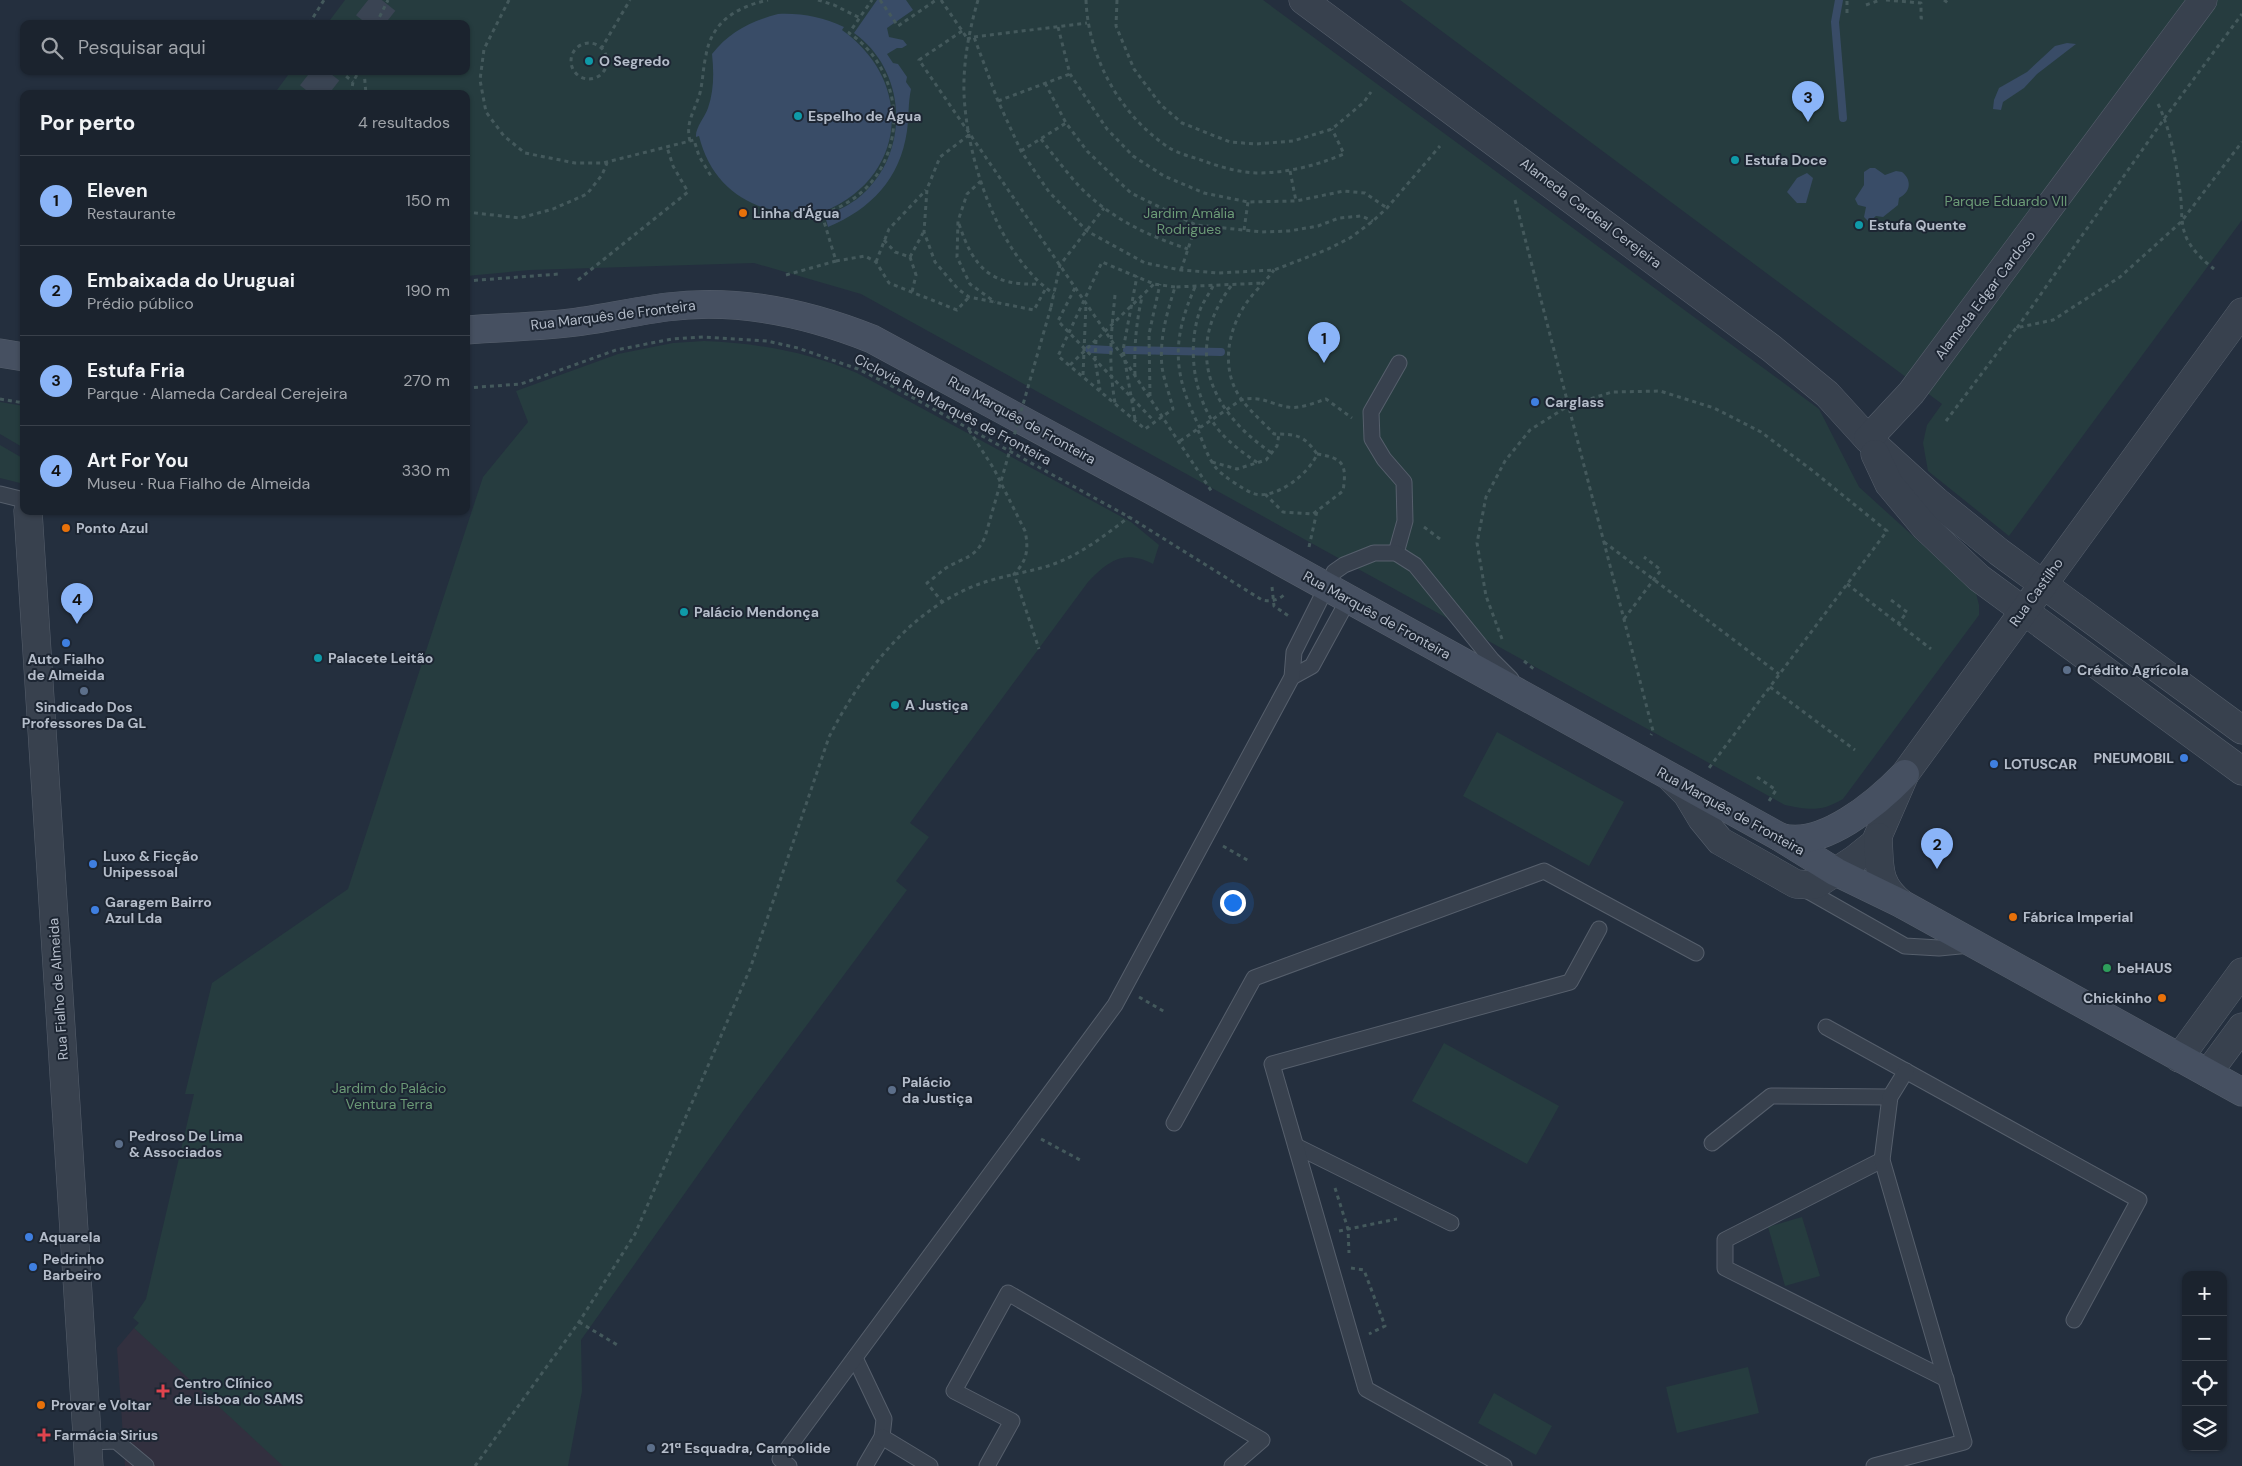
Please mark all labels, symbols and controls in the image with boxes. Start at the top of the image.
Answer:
search box [20,20,470,75]
icon: search [38,34,66,62]
text: Pesquisar aqui [78,35,206,60]
place label: O Segredo [599,52,670,70]
marker: O Segredo [583,55,595,67]
pin: 3 [1792,81,1824,122]
place label: Espelho de Água [808,107,921,125]
text: Por perto [40,109,135,137]
marker: Espelho de Água [792,110,804,122]
text: 4 resultados [358,112,450,133]
place label: Estufa Doce [1745,151,1827,169]
street label: Alameda Cardeal Cerejeira [1517,154,1665,272]
marker: Estufa Doce [1729,154,1741,166]
text: Eleven [87,178,148,203]
text: 1 [53,190,59,211]
text: 150 m [406,190,450,211]
park label: Parque Eduardo VII [1945,192,2067,210]
text: Restaurante [87,203,176,224]
place label: Linha d'Água [753,204,840,222]
park label: Jardim Amália Rodrigues [1143,204,1235,238]
marker: Linha d'Água [737,207,749,219]
place label: Estufa Quente [1869,216,1966,234]
marker: Estufa Quente [1853,219,1865,231]
street label: Alameda Edgar Cardoso [1931,227,2039,363]
text: Embaixada do Uruguai [87,268,295,293]
text: 2 [51,280,61,301]
text: 190 m [406,280,450,301]
text: Prédio público [87,293,194,314]
street label: Rua Marquês de Fronteira [529,296,697,334]
pin: 1 [1308,322,1340,363]
street label: Ciclovia Rua Marquês de Fronteira [852,350,1054,468]
text: Estufa Fria [87,358,185,383]
text: 3 [51,370,61,391]
text: 270 m [403,370,450,391]
street label: Rua Marquês de Fronteira [945,372,1099,468]
text: Parque · Alameda Cardeal Cerejeira [87,383,348,404]
place label: Carglass [1545,393,1604,411]
marker: Carglass [1529,396,1541,408]
text: Art For You [87,448,188,473]
text: 4 [51,460,61,481]
text: 330 m [402,460,450,481]
text: Museu · Rua Fialho de Almeida [87,473,310,494]
place label: Ponto Azul [76,519,148,537]
marker: Ponto Azul [60,522,72,534]
street label: Rua Castilho [2005,554,2067,630]
street label: Rua Marquês de Fronteira [1300,567,1454,663]
pin: 4 [61,583,93,624]
place label: Palácio Mendonça [694,603,819,621]
marker: Palácio Mendonça [678,606,690,618]
marker: Auto Fialho de Almeida [60,637,72,649]
place label: Palacete Leitão [328,649,433,667]
place label: Auto Fialho de Almeida [27,650,105,684]
marker: Palacete Leitão [312,652,324,664]
place label: Crédito Agrícola [2077,661,2189,679]
marker: Crédito Agrícola [2061,664,2073,676]
marker: Sindicado Dos Professores Da GL [78,685,90,697]
place label: A Justiça [905,696,968,714]
place label: Sindicado Dos Professores Da GL [22,698,146,732]
marker: A Justiça [889,699,901,711]
place label: PNEUMOBIL [2094,749,2174,767]
marker: PNEUMOBIL [2178,752,2190,764]
place label: LOTUSCAR [2004,755,2077,773]
marker: LOTUSCAR [1988,758,2000,770]
street label: Rua Marquês de Fronteira [1654,763,1808,859]
pin: 2 [1921,828,1953,869]
place label: Luxo & Ficção Unipessoal [103,847,198,881]
marker: Luxo & Ficção Unipessoal [87,858,99,870]
your location [1220,890,1246,916]
place label: Garagem Bairro Azul Lda [105,893,212,927]
marker: Garagem Bairro Azul Lda [89,904,101,916]
place label: Fábrica Imperial [2023,908,2133,926]
marker: Fábrica Imperial [2007,911,2019,923]
street label: Rua Fialho de Almeida [44,917,72,1061]
place label: beHAUS [2117,959,2172,977]
marker: beHAUS [2101,962,2113,974]
place label: Chickinho [2083,989,2152,1007]
marker: Chickinho [2156,992,2168,1004]
place label: Palácio da Justiça [902,1073,973,1107]
park label: Jardim do Palácio Ventura Terra [332,1079,446,1113]
marker: Palácio da Justiça [886,1084,898,1096]
place label: Pedroso De Lima & Associados [129,1127,243,1161]
marker: Pedroso De Lima & Associados [113,1138,125,1150]
place label: Aquarela [39,1228,101,1246]
marker: Aquarela [23,1231,35,1243]
place label: Pedrinho Barbeiro [43,1250,104,1284]
marker: Pedrinho Barbeiro [27,1261,39,1273]
map controls [2182,1271,2227,1451]
button: + [2182,1271,2227,1316]
button: − [2182,1316,2227,1361]
button: locate [2182,1361,2227,1406]
place label: Centro Clínico de Lisboa do SAMS [174,1374,303,1408]
marker: Centro Clínico de Lisboa do SAMS [156,1384,170,1398]
place label: Provar e Voltar [51,1396,151,1414]
marker: Provar e Voltar [35,1399,47,1411]
button: layers [2182,1406,2227,1451]
place label: Farmácia Sirius [54,1426,158,1444]
marker: Farmácia Sirius [38,1429,50,1441]
place label: 21ª Esquadra, Campolide [661,1439,831,1457]
marker: 21ª Esquadra, Campolide [645,1442,657,1454]

